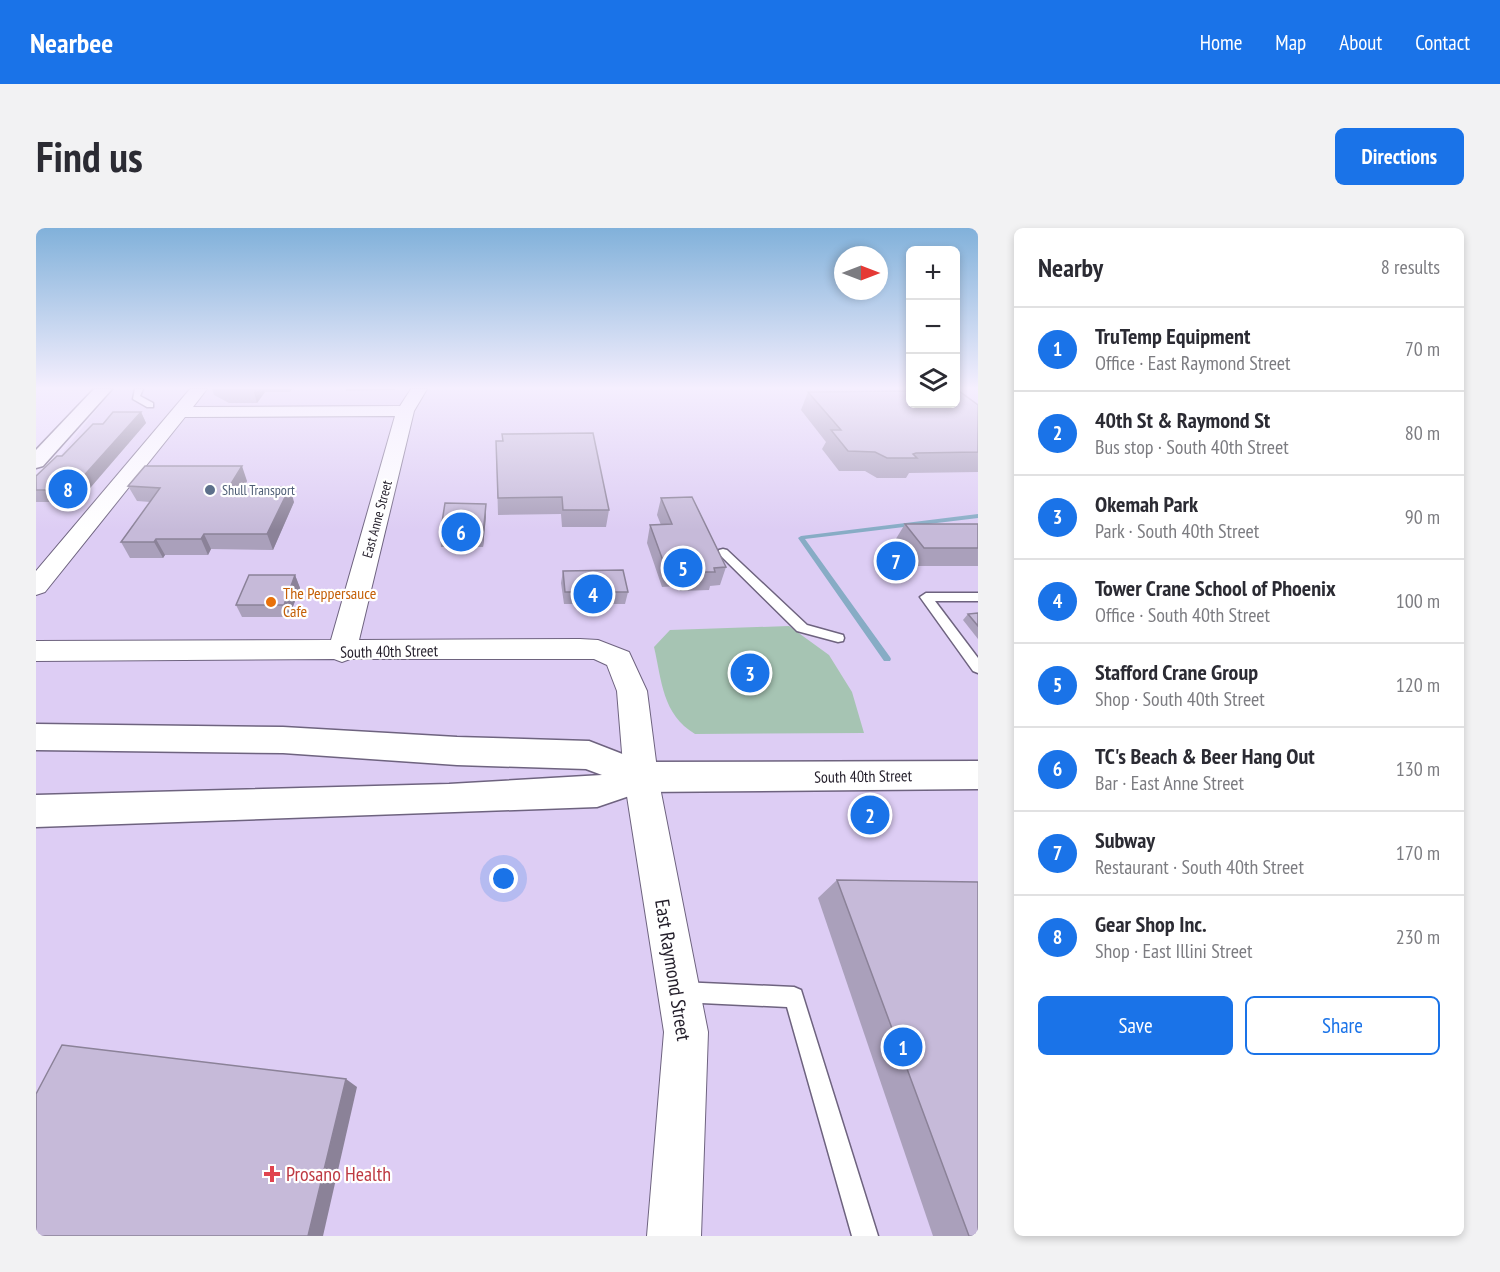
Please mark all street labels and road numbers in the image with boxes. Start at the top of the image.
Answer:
street label: East Anne Street [358,478,396,560]
street label: South 40th Street [340,640,439,662]
street label: South 40th Street [814,765,913,787]
street label: East Raymond Street [649,897,697,1043]

